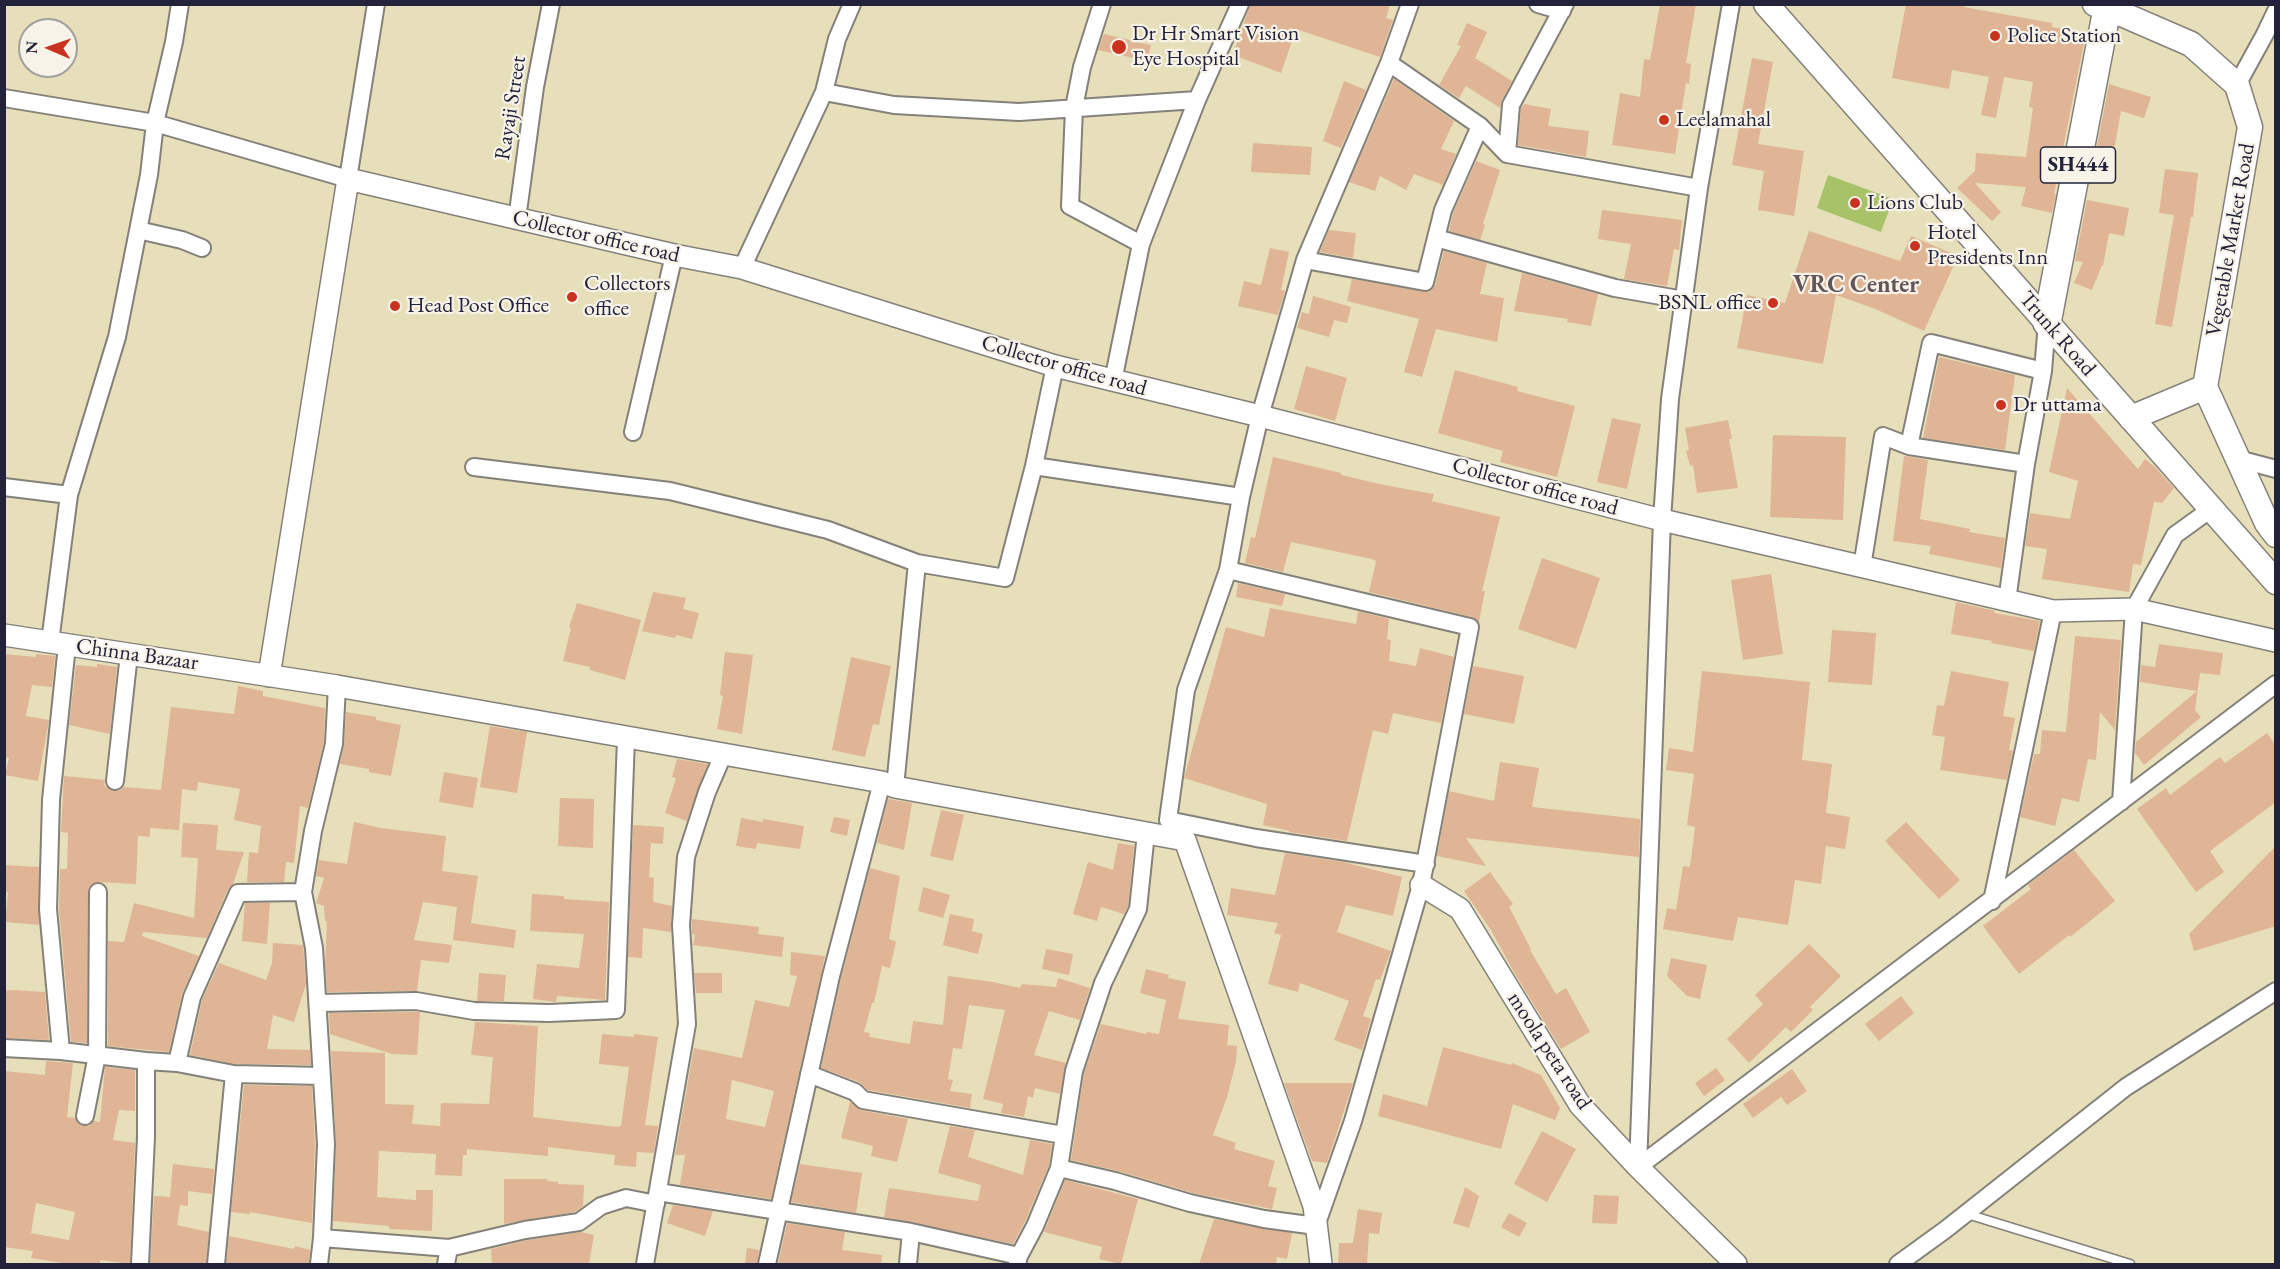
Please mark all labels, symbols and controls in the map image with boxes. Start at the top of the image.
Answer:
north arrow [18,18,78,78]
place label: Dr Hr Smart Vision Eye Hospital [1132,21,1299,72]
place label: Police Station [2007,23,2121,49]
marker: Police Station [1988,29,2002,43]
marker: Dr Hr Smart Vision Eye Hospital [1110,38,1128,56]
text: N [21,41,42,54]
street label: Rayaji Street [490,54,532,162]
place label: Leelamahal [1676,107,1771,133]
marker: Leelamahal [1657,113,1671,127]
street label: Vegetable Market Road [2201,141,2261,339]
road number: SH444 [2040,147,2116,183]
place label: Lions Club [1867,190,1963,216]
marker: Lions Club [1848,196,1862,210]
street label: Collector office road [510,205,682,269]
place label: Hotel Presidents Inn [1927,220,2048,272]
marker: Hotel Presidents Inn [1908,239,1922,253]
place label: Collectors office [584,271,670,322]
district label: VRC Center [1793,271,1919,299]
street label: Trunk Road [2013,286,2101,382]
marker: Collectors office [565,290,579,304]
place label: BSNL office [1658,290,1761,316]
place label: Head Post Office [407,293,549,319]
marker: BSNL office [1766,296,1780,310]
marker: Head Post Office [388,299,402,313]
street label: Collector office road [978,330,1150,402]
place label: Dr uttama [2013,392,2101,418]
marker: Dr uttama [1994,398,2008,412]
street label: Collector office road [1449,452,1621,522]
street label: Chinna Bazaar [74,633,200,677]
street label: moola peta road [1501,987,1597,1115]

